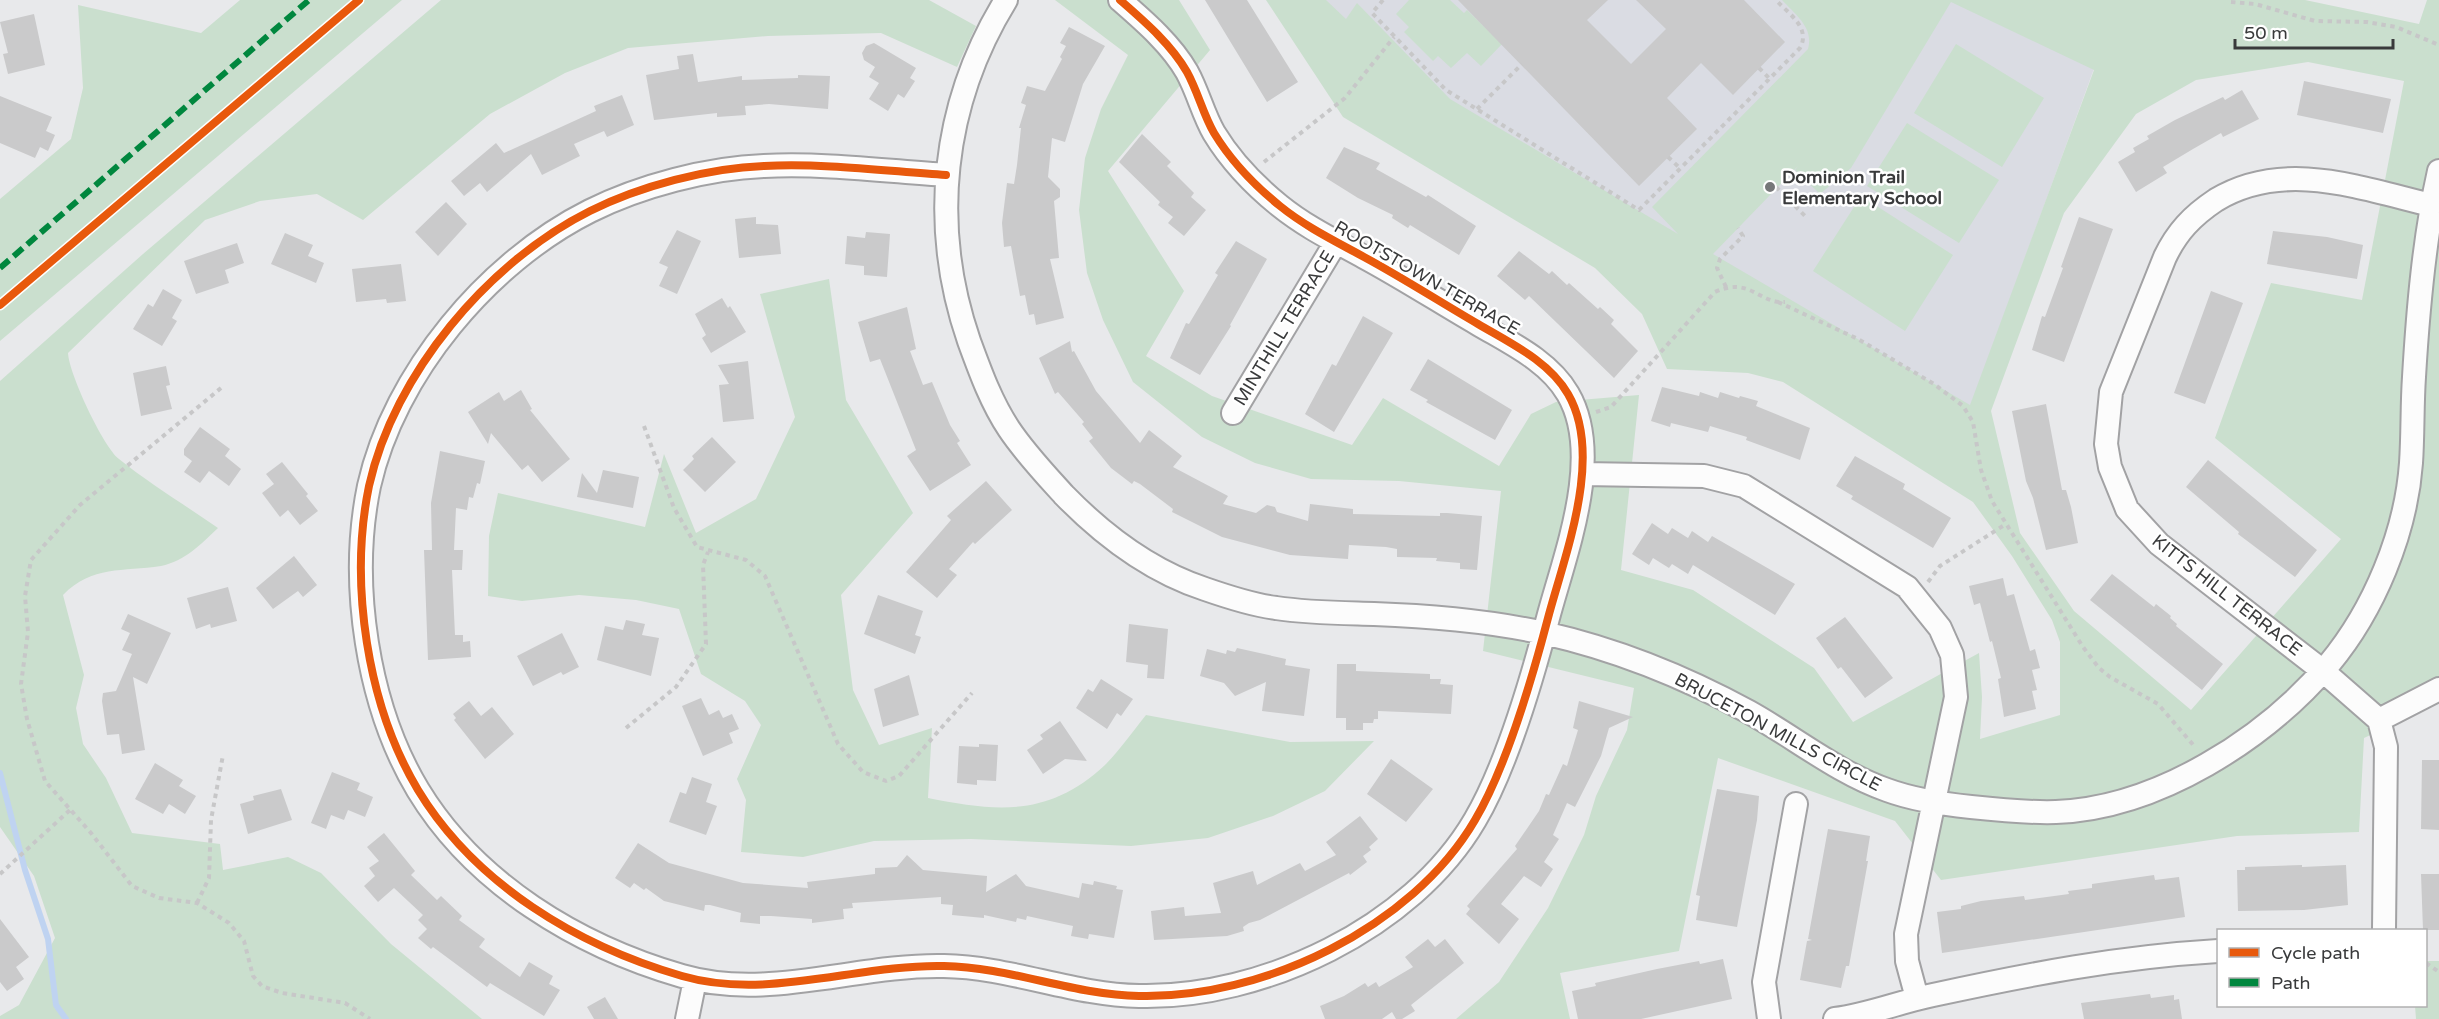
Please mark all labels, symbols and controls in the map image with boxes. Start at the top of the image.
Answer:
scale bar [2235,12,2392,50]
text: 50 m [2244,22,2288,44]
place label: Dominion Trail Elementary School [1782,166,1942,209]
marker: Dominion Trail Elementary School [1763,180,1777,194]
street label: ROOTSTOWN TERRACE [1330,216,1524,340]
street label: MINTHILL TERRACE [1229,246,1339,410]
street label: KITTS HILL TERRACE [2148,530,2306,660]
street label: BRUCETON MILLS CIRCLE [1671,668,1885,796]
legend [2217,929,2427,1007]
text: Cycle path [2271,942,2360,964]
text: Path [2271,972,2310,994]

